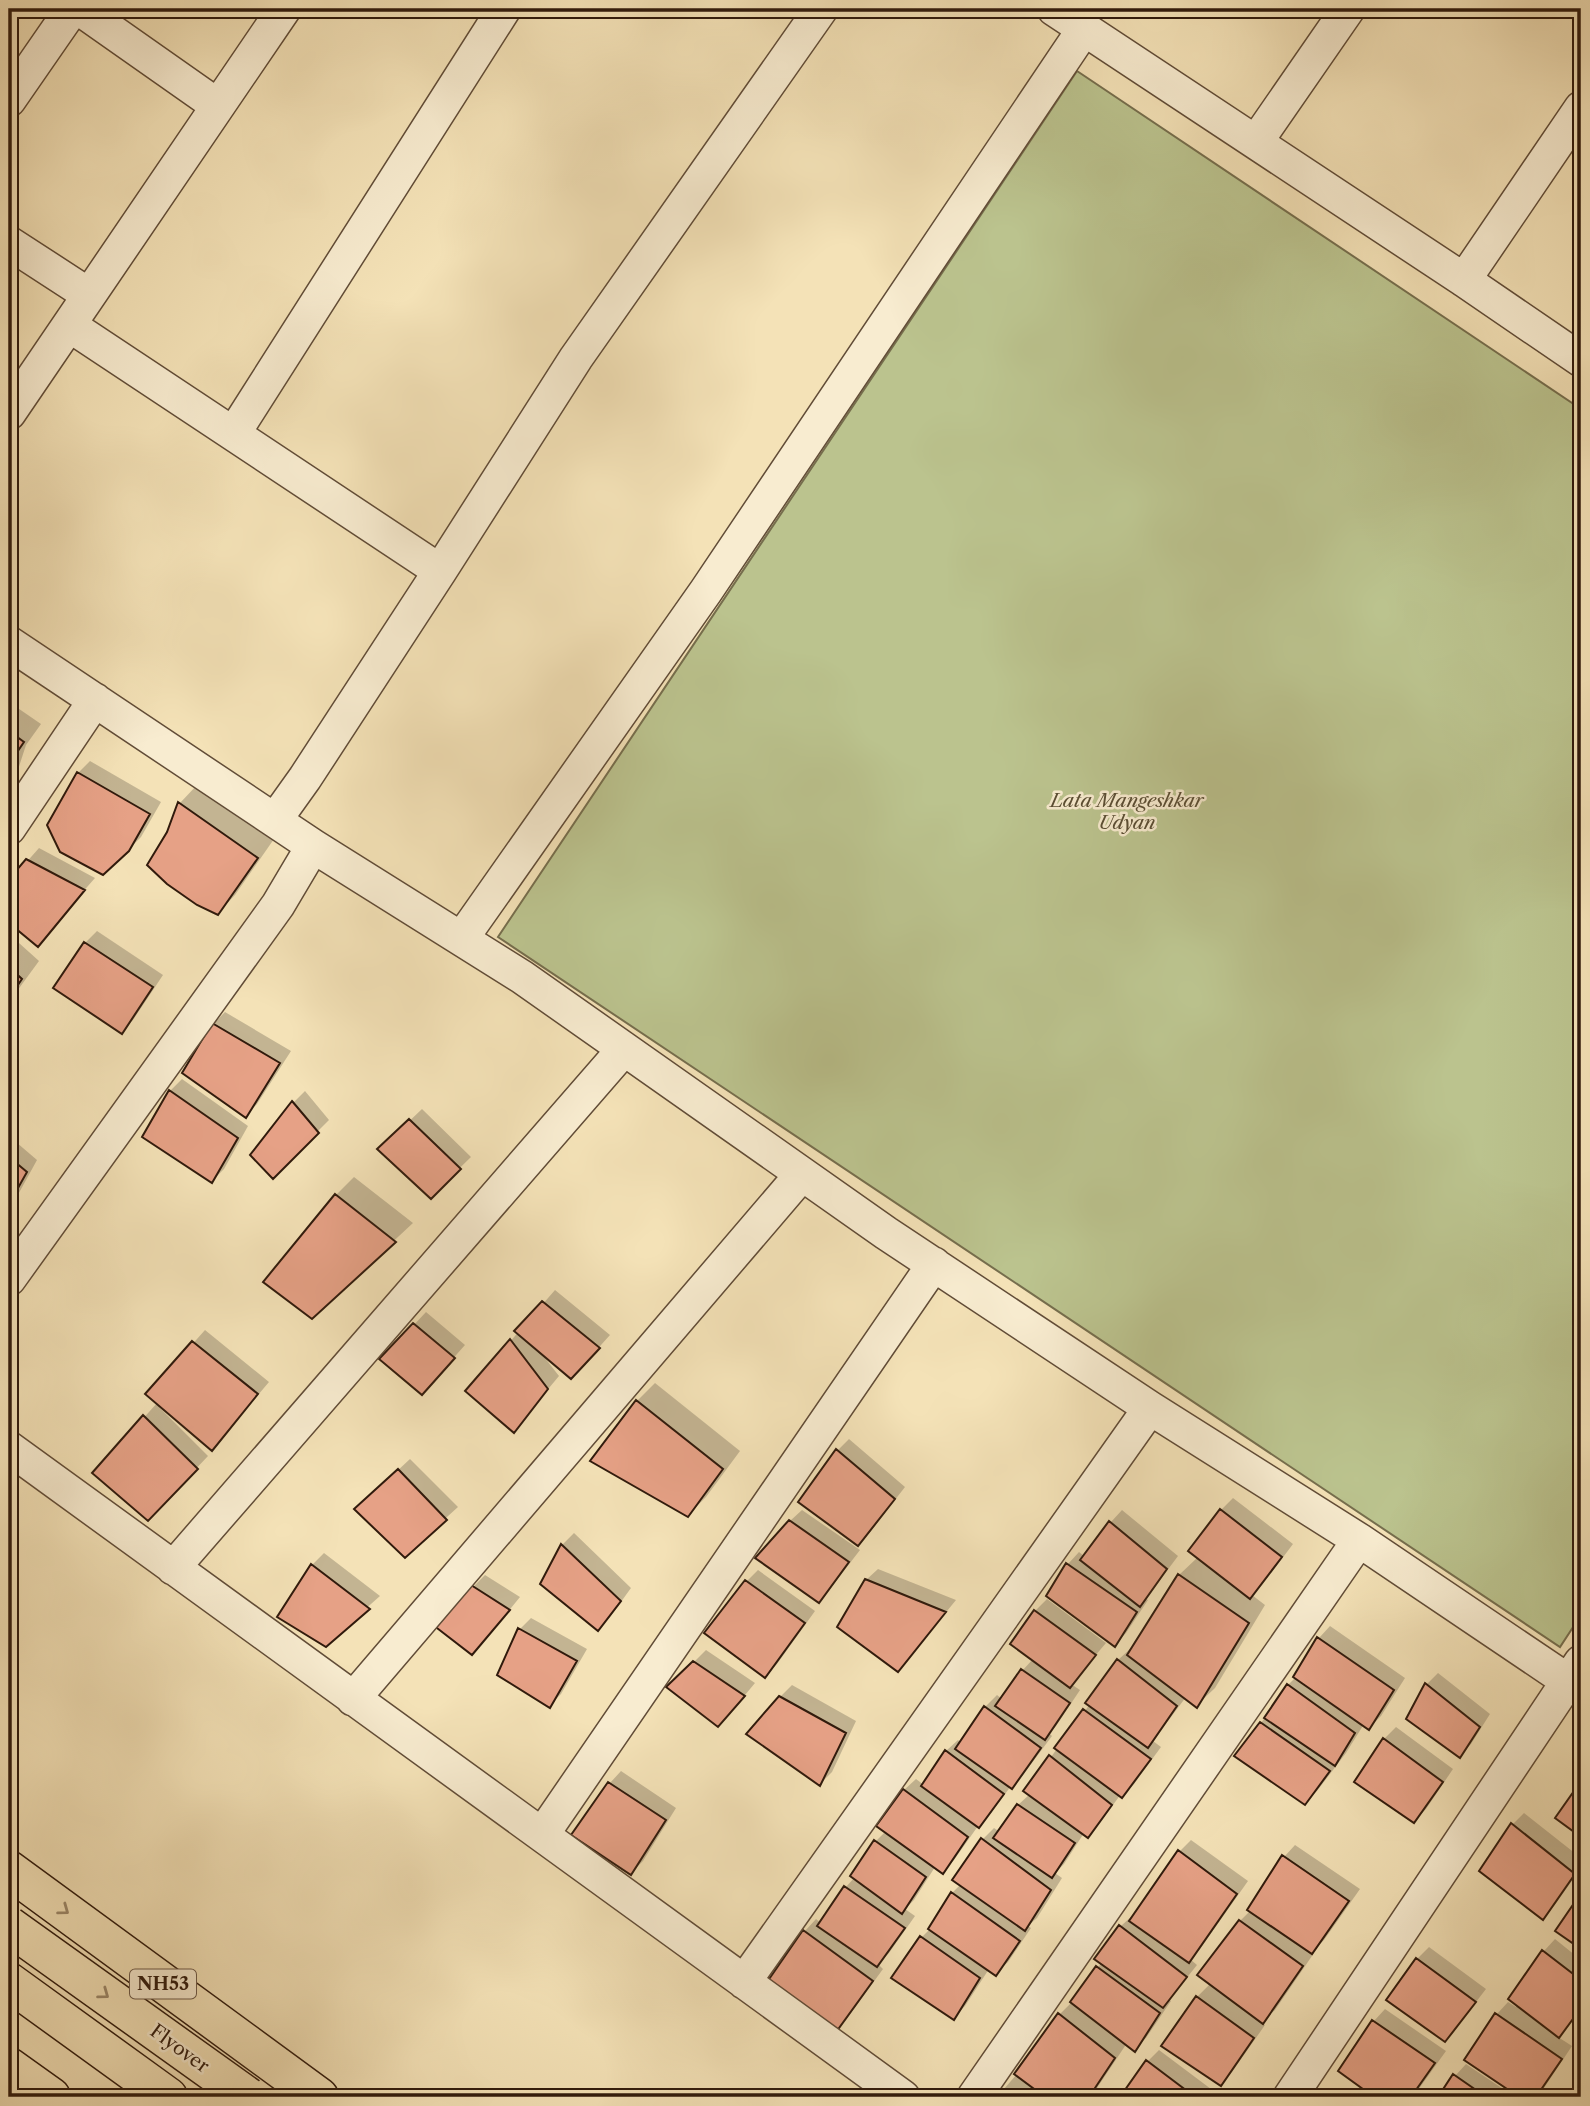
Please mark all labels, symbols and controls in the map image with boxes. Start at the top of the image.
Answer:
park label: Lata Mangeshkar Udyan [1048,789,1205,834]
one-way arrow [56,1902,68,1915]
road number: NH53 [130,1970,196,1998]
one-way arrow [96,1986,109,1998]
street label: Flyover [146,2019,214,2078]

